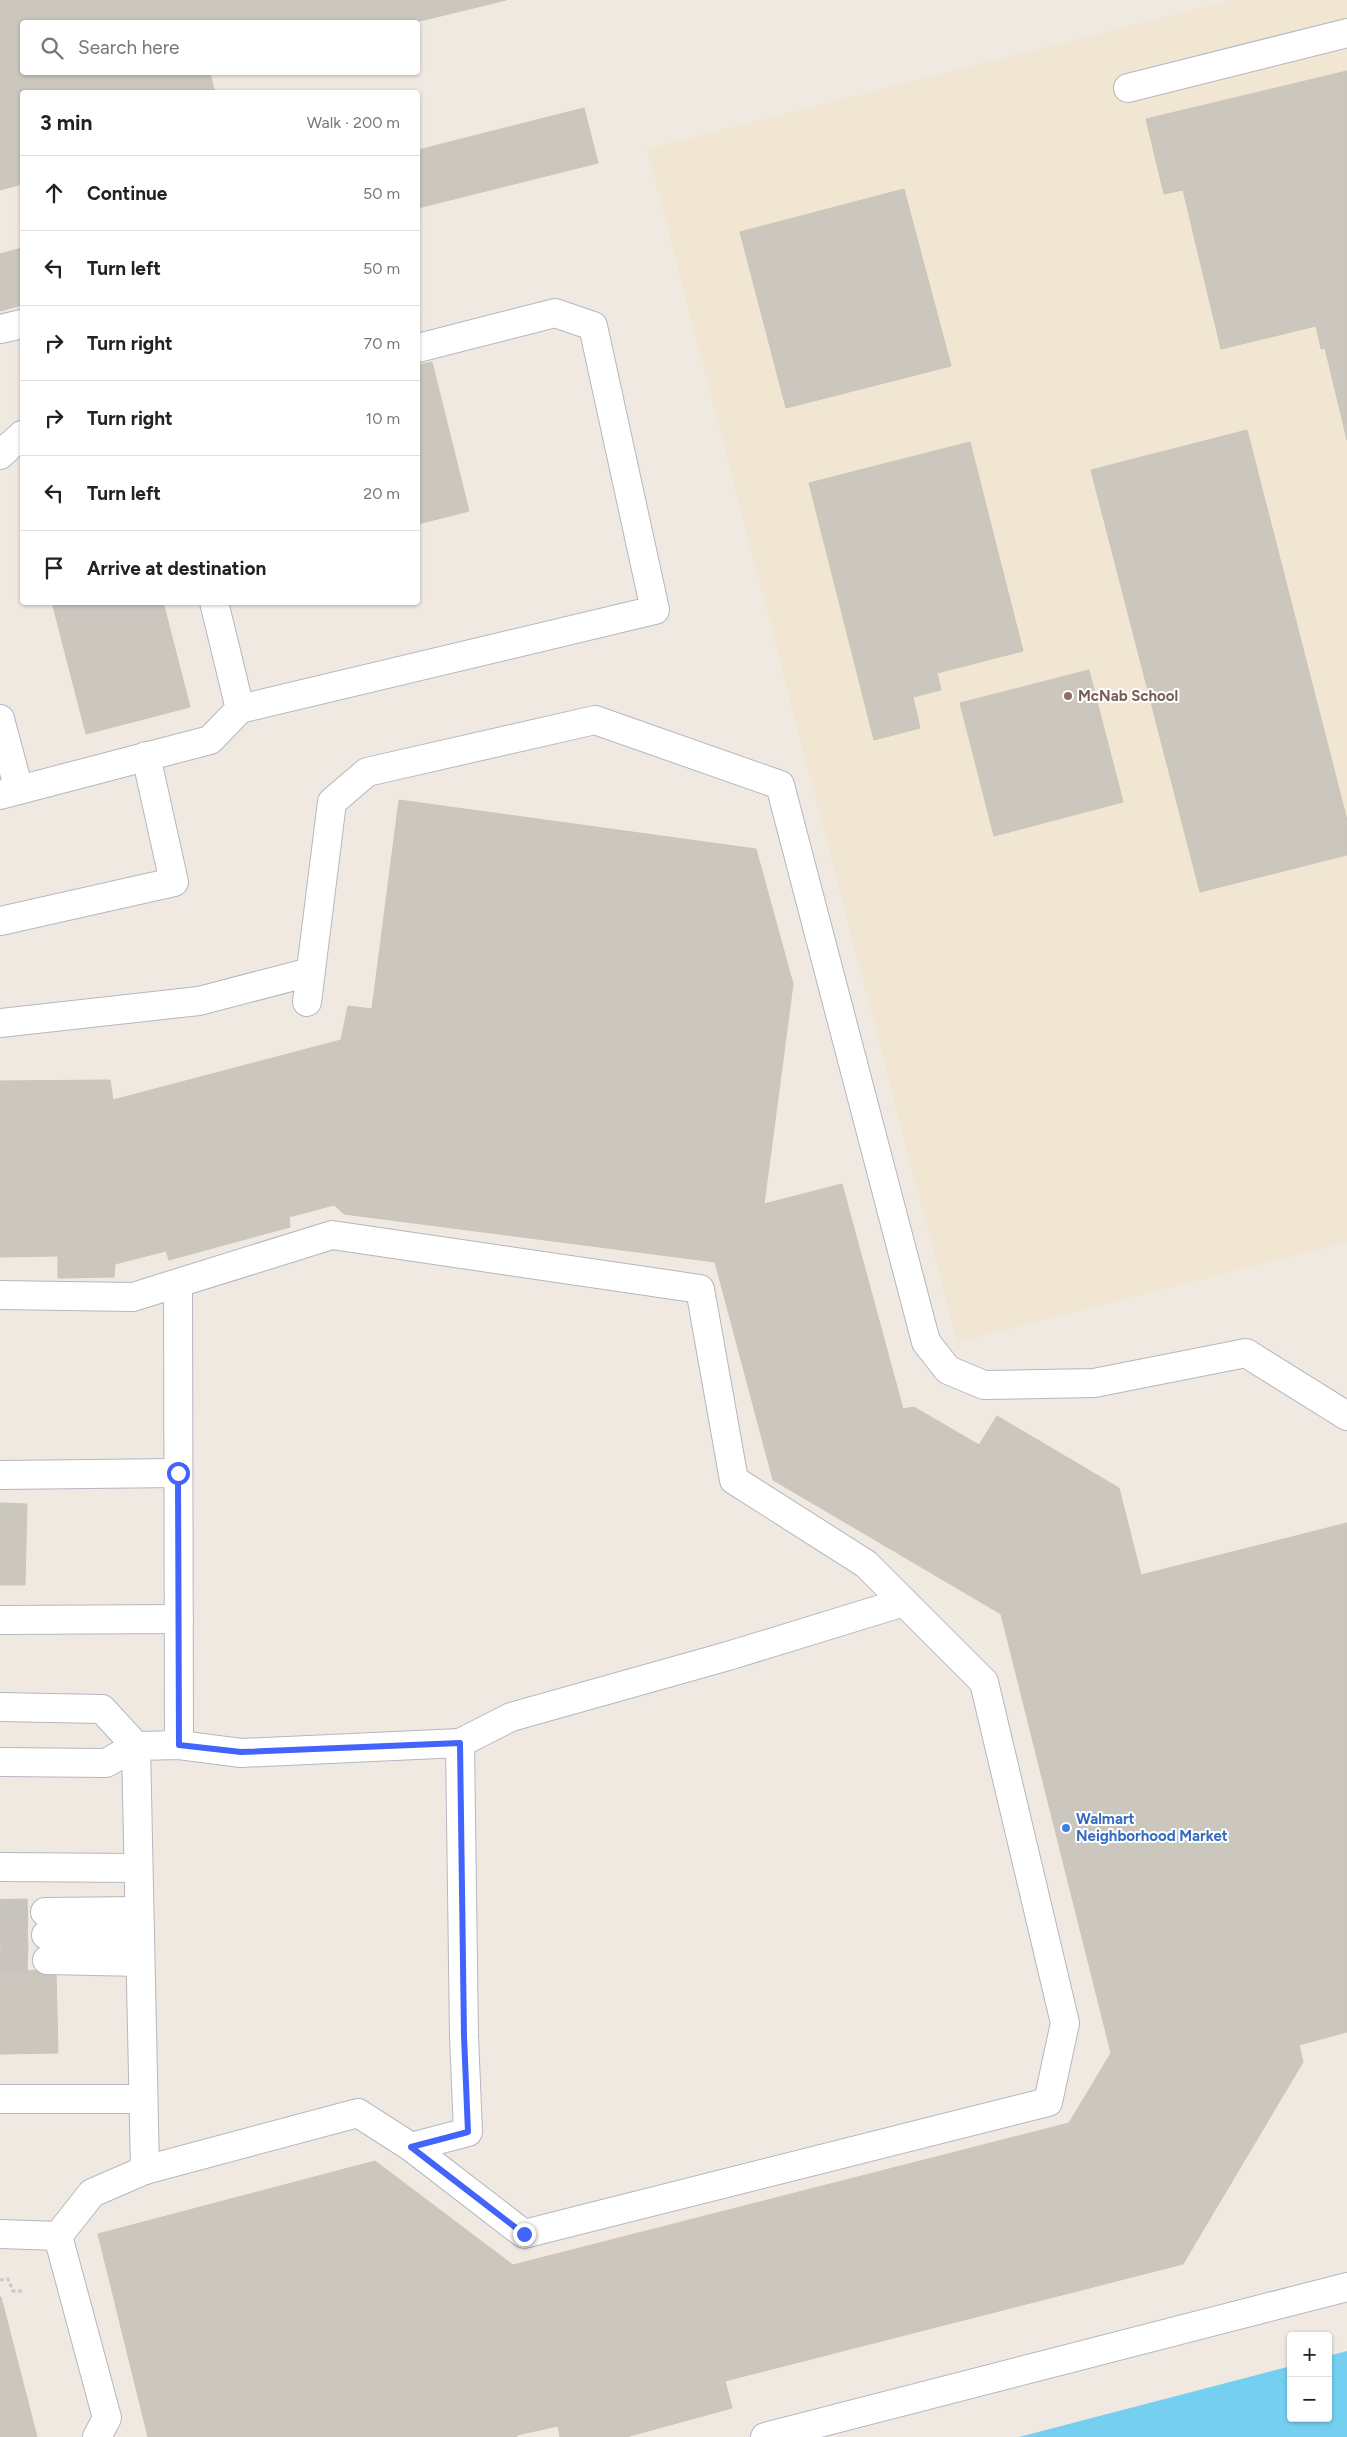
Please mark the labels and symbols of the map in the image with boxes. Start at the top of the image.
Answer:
place label: McNab School [1078,687,1178,705]
marker: McNab School [1062,690,1074,702]
route start [167,1462,190,1485]
place label: Walmart Neighborhood Market [1076,1810,1228,1845]
marker: Walmart Neighborhood Market [1060,1822,1072,1834]
route end [513,2223,536,2246]

